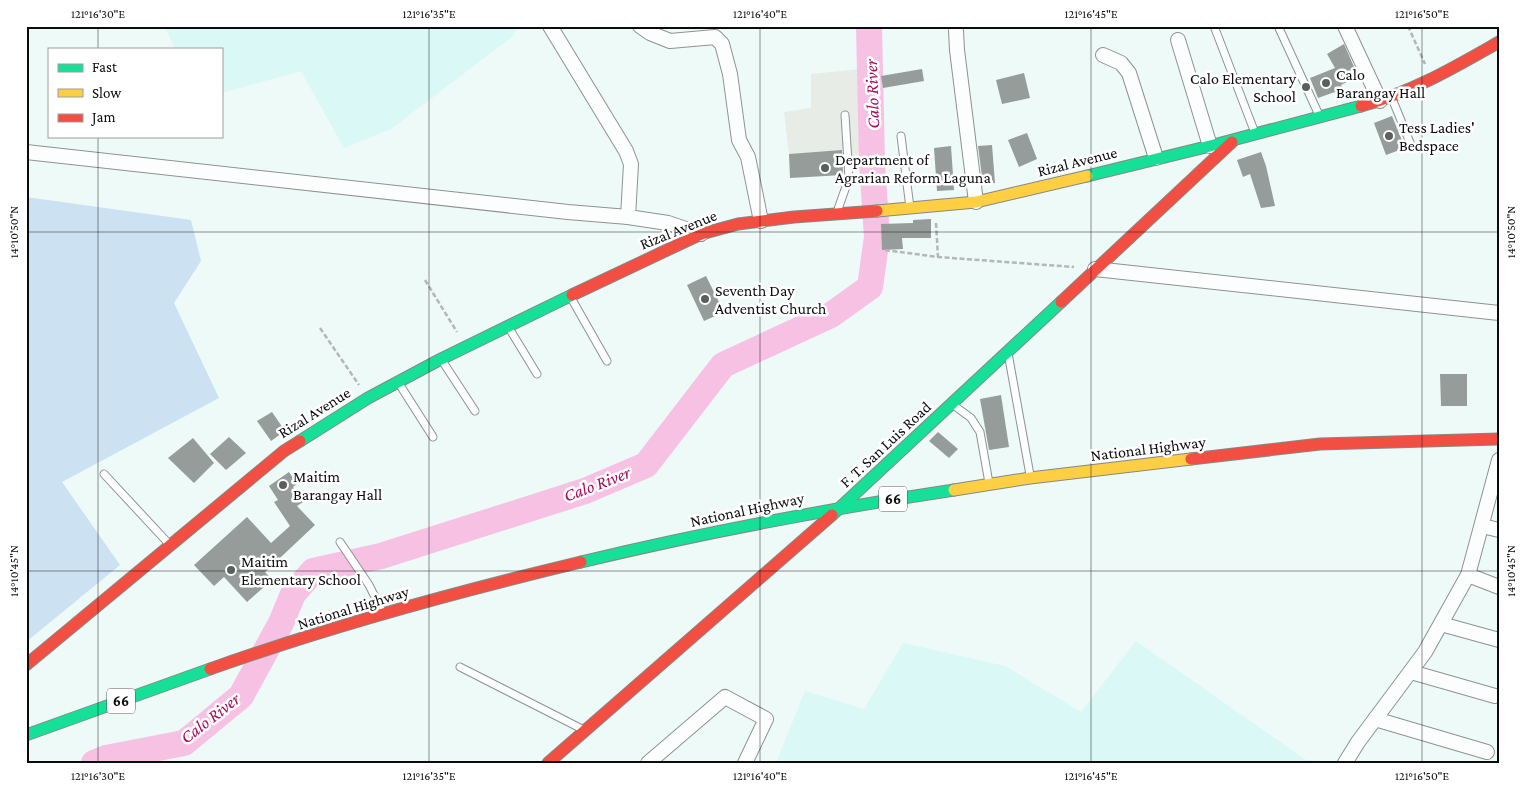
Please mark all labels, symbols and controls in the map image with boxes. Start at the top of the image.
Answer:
text: 121°16'30"E [71,7,126,21]
text: 121°16'35"E [402,7,456,21]
text: 121°16'40"E [733,7,788,21]
text: 121°16'45"E [1064,7,1118,21]
text: 121°16'50"E [1395,7,1449,21]
legend [48,48,222,138]
water label: Calo River [861,58,883,129]
text: Fast [92,59,118,75]
place label: Calo Barangay Hall [1336,66,1425,102]
place label: Calo Elementary School [1190,70,1297,105]
marker: Calo Barangay Hall [1320,77,1332,89]
marker: Calo Elementary School [1300,81,1312,93]
text: Slow [92,85,122,101]
text: Jam [90,109,115,126]
place label: Tess Ladies' Bedspace [1399,119,1475,155]
marker: Tess Ladies' Bedspace [1383,130,1395,142]
street label: Rizal Avenue [1035,143,1119,180]
place label: Department of Agrarian Reform Laguna [835,151,991,187]
marker: Department of Agrarian Reform Laguna [819,162,831,174]
text: 14°10'50"N [7,206,21,258]
street label: Rizal Avenue [637,206,719,253]
text: 14°10'50"N [1504,206,1518,258]
place label: Seventh Day Adventist Church [715,282,827,317]
marker: Seventh Day Adventist Church [699,293,711,305]
street label: Rizal Avenue [275,384,353,441]
street label: F. T. San Luis Road [836,398,935,491]
street label: National Highway [1090,433,1207,465]
water label: Calo River [561,462,634,506]
place label: Maitim Barangay Hall [293,468,382,504]
marker: Maitim Barangay Hall [277,479,289,491]
road number: 66 [879,486,907,512]
street label: National Highway [689,489,806,531]
text: 14°10'45"N [7,545,21,597]
text: 14°10'45"N [1504,545,1518,597]
place label: Maitim Elementary School [241,553,361,589]
marker: Maitim Elementary School [225,564,237,576]
street label: National Highway [295,582,412,633]
road number: 66 [107,688,135,714]
water label: Calo River [176,688,244,747]
text: 121°16'30"E [71,769,126,783]
text: 121°16'35"E [402,769,456,783]
text: 121°16'40"E [733,769,788,783]
text: 121°16'45"E [1064,769,1118,783]
text: 121°16'50"E [1395,769,1449,783]

